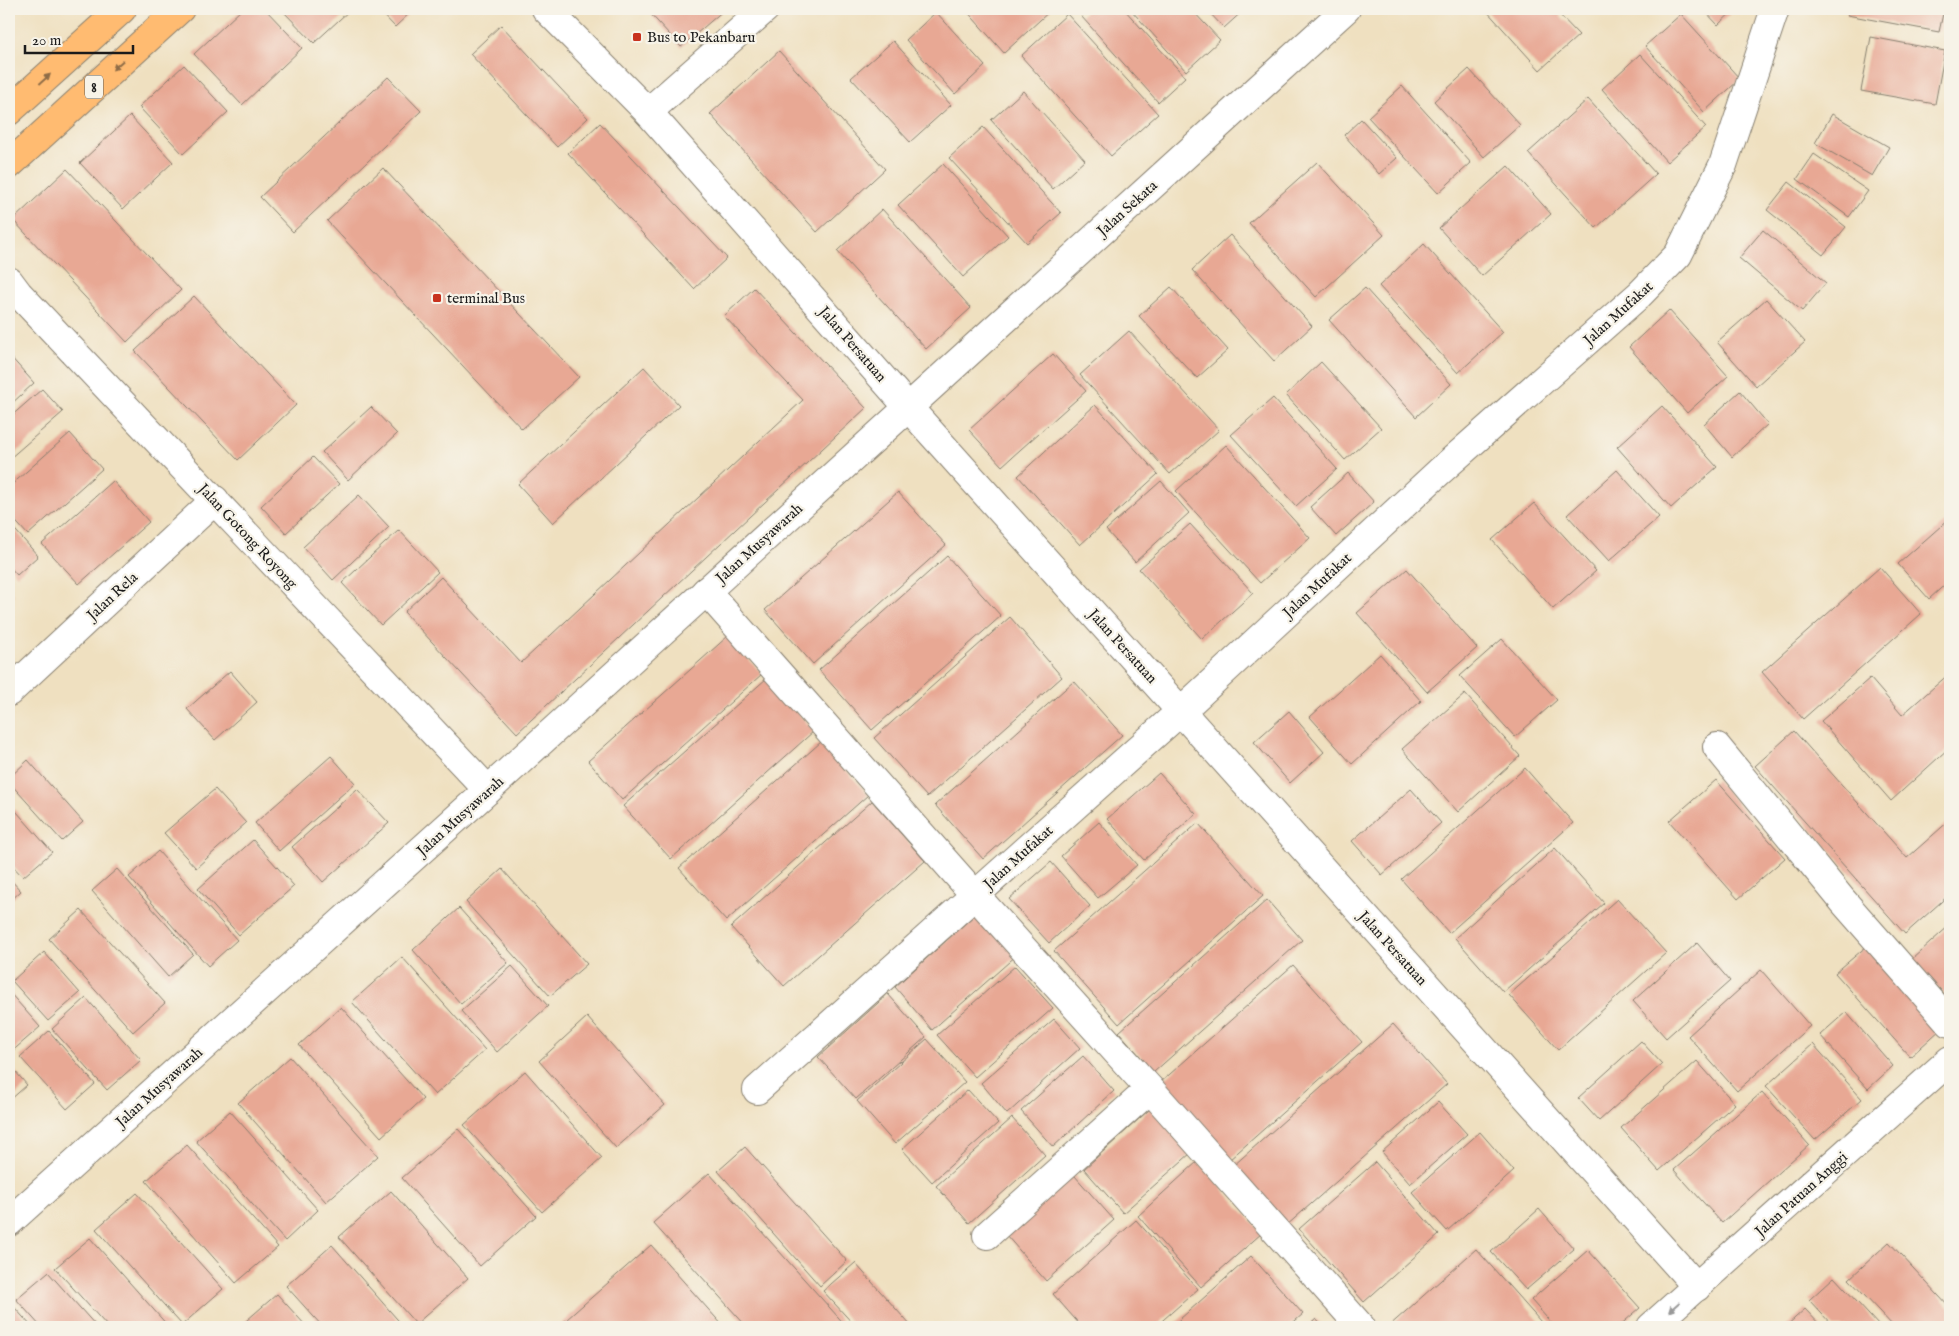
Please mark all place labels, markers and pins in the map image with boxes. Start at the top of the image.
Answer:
place label: Bus to Pekanbaru [647,28,756,47]
marker: Bus to Pekanbaru [631,31,643,43]
place label: terminal Bus [447,289,525,308]
marker: terminal Bus [431,292,443,304]

